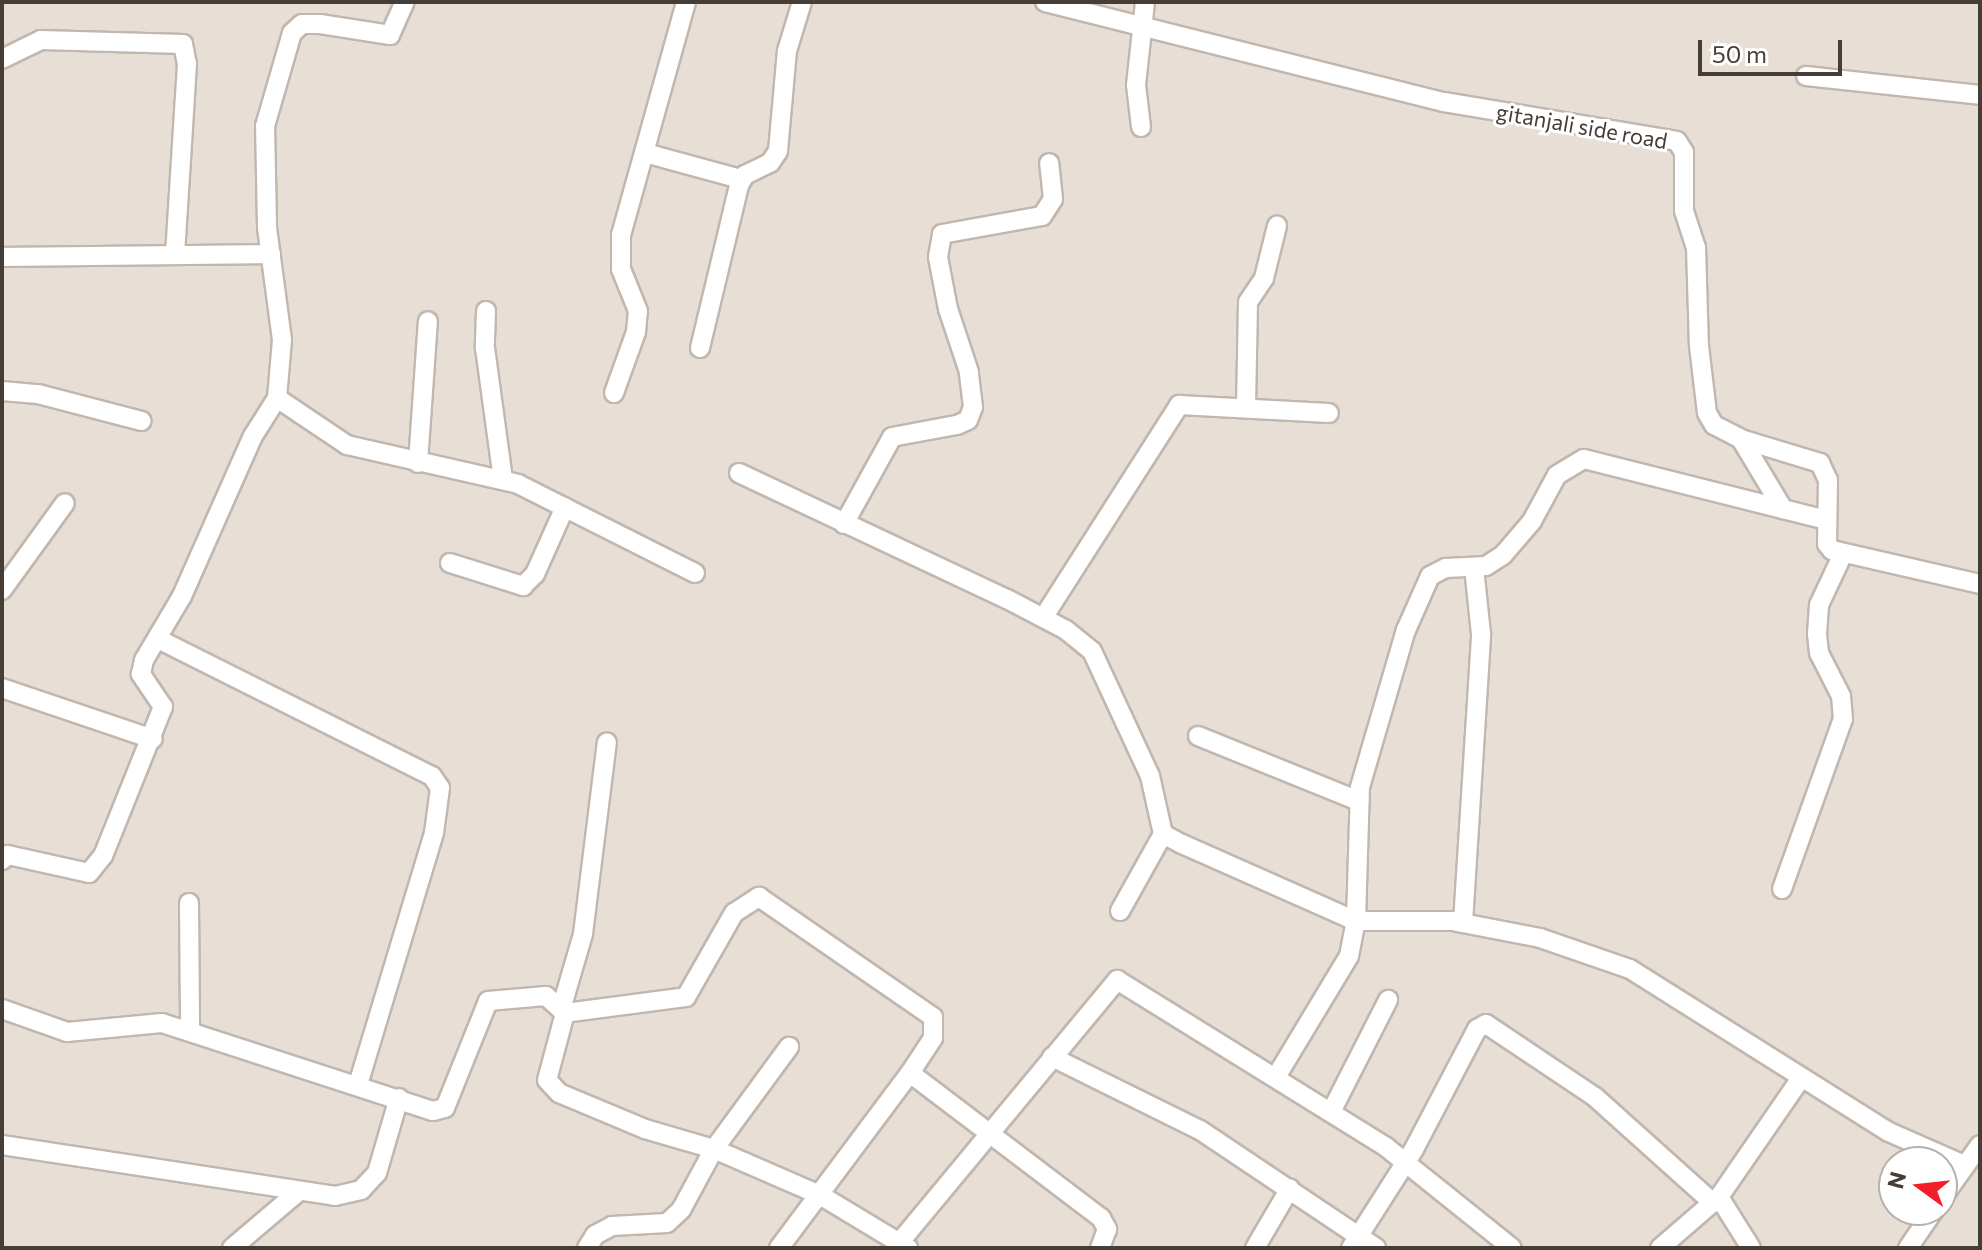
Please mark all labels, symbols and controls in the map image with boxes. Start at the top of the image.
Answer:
scale bar [1702,24,1846,74]
text: 50 m [1712,39,1767,68]
street label: gitanjali side road [1494,98,1670,154]
north arrow [1878,1146,1958,1226]
text: N [1881,1169,1911,1192]

